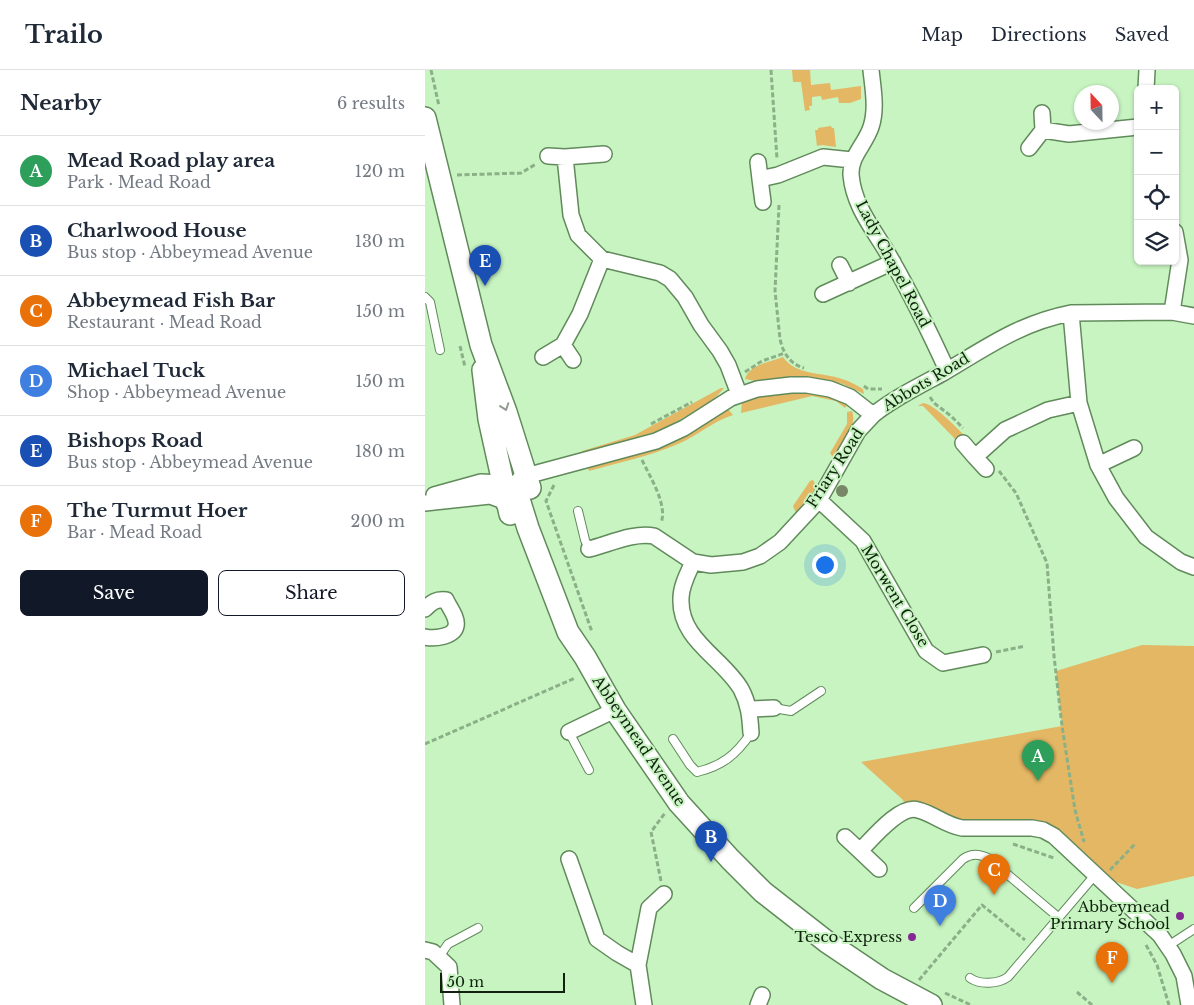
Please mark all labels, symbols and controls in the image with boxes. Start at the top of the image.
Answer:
text: Trailo [25,20,103,49]
text: Map [921,24,963,46]
text: Directions [991,24,1087,46]
text: Saved [1115,24,1169,46]
north arrow [1074,85,1119,130]
map controls [1134,85,1179,265]
button: + [1134,85,1179,130]
text: Nearby [20,90,101,116]
text: 6 results [337,93,405,113]
button: − [1134,130,1179,175]
text: Mead Road play area [67,149,275,172]
text: A [30,161,42,181]
text: 120 m [355,161,405,181]
text: Park · Mead Road [67,172,211,192]
button: locate [1134,175,1179,220]
street label: Lady Chapel Road [852,197,935,331]
text: Charlwood House [67,219,247,242]
button: layers [1134,220,1179,265]
text: B [30,231,42,251]
text: 130 m [355,231,405,251]
text: Bus stop · Abbeymead Avenue [67,242,313,262]
pin: E [469,245,501,286]
text: Abbeymead Fish Bar [67,289,275,312]
text: C [29,301,43,321]
text: 150 m [356,301,405,321]
text: Restaurant · Mead Road [67,312,262,332]
street label: Abbots Road [878,348,973,415]
text: Michael Tuck [67,359,205,382]
text: D [29,371,43,391]
text: 150 m [356,371,405,391]
text: Shop · Abbeymead Avenue [67,382,286,402]
one-way arrow [499,402,509,411]
street label: Friary Road [802,424,867,511]
text: Bishops Road [67,429,203,452]
text: E [30,441,42,461]
text: 180 m [355,441,405,461]
text: Bus stop · Abbeymead Avenue [67,452,313,472]
text: The Turmut Hoer [67,499,247,522]
text: F [30,511,42,531]
text: 200 m [351,511,405,531]
text: Bar · Mead Road [67,522,202,542]
street label: Morwent Close [857,541,934,651]
your location [812,552,838,578]
button: Save [20,570,208,616]
button: Share [218,570,405,616]
street label: Abbeymead Avenue [588,671,690,810]
pin: A [1022,740,1054,781]
pin: B [695,821,727,862]
pin: C [978,854,1010,895]
pin: D [924,885,956,926]
place label: Abbeymead Primary School [1050,897,1170,933]
marker: Abbeymead Primary School [1174,910,1186,922]
place label: Tesco Express [795,927,902,946]
marker: Tesco Express [906,931,918,943]
pin: F [1096,942,1128,983]
scale bar [440,970,565,993]
text: 50 m [447,973,484,991]

